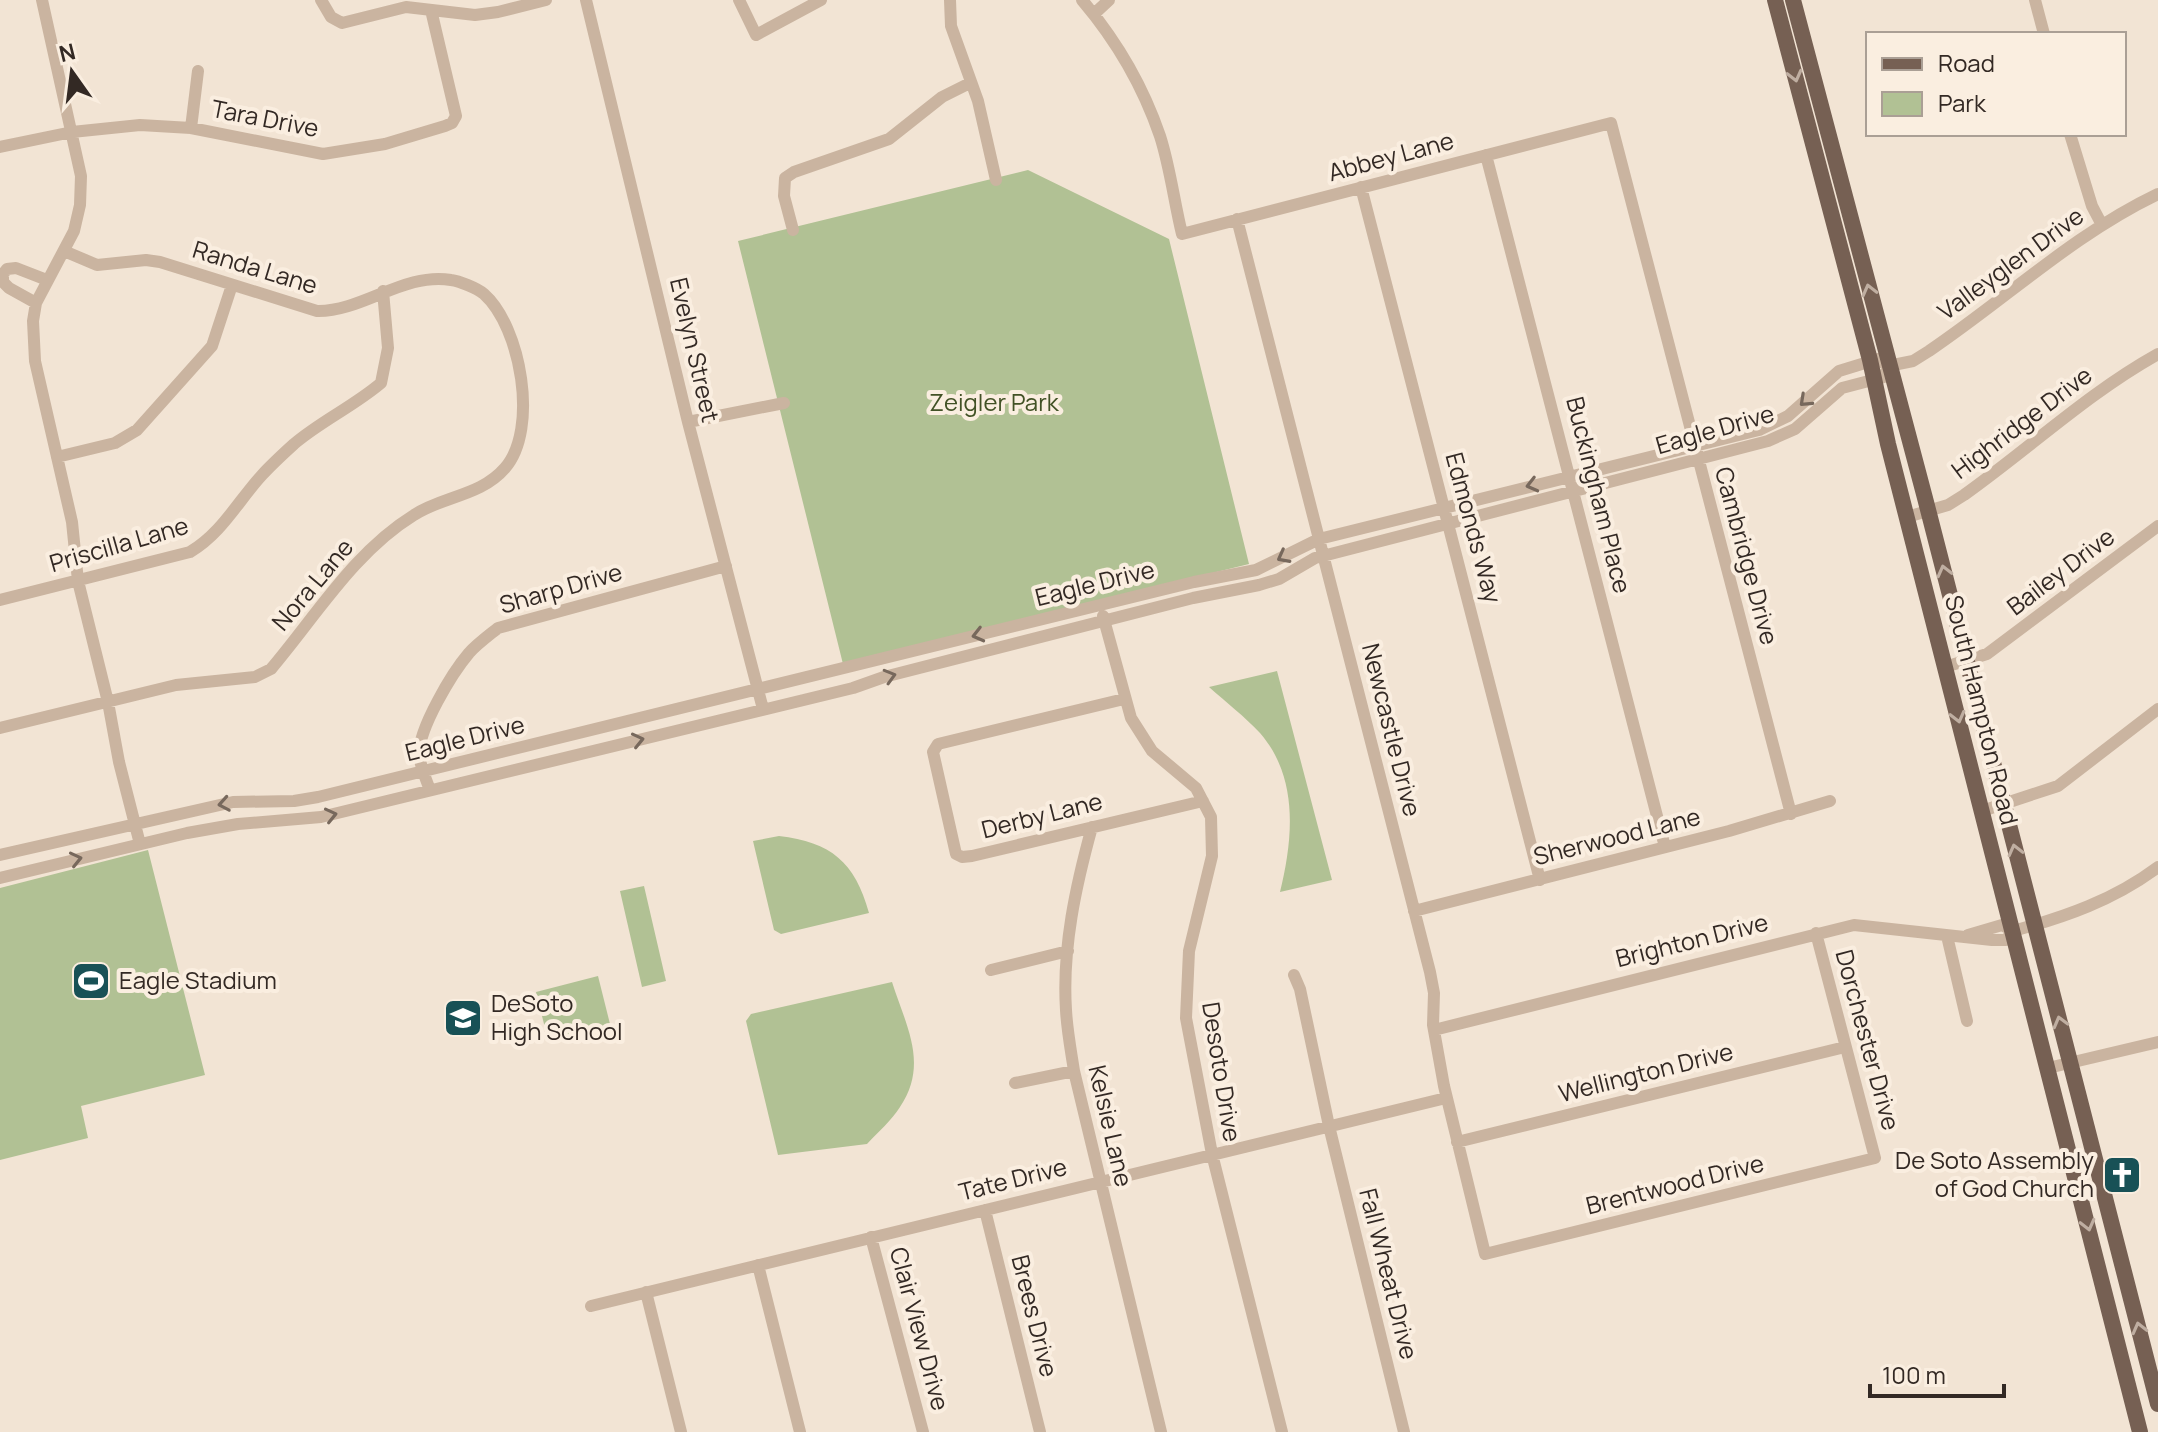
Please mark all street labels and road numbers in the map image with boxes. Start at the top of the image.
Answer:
street label: Tara Drive [209,91,322,144]
street label: Abbey Lane [1324,123,1457,188]
street label: Valleyglen Drive [1931,199,2090,327]
street label: Randa Lane [189,232,322,301]
street label: Evelyn Street [663,274,728,425]
street label: Highridge Drive [1944,358,2098,486]
street label: Buckingham Place [1559,393,1640,596]
street label: Eagle Drive [1652,396,1778,461]
street label: Edmonds Way [1438,449,1511,607]
street label: Cambridge Drive [1708,463,1787,648]
street label: Priscilla Lane [45,508,192,579]
street label: Bailey Drive [2000,520,2121,622]
street label: Nora Lane [264,531,360,637]
street label: Eagle Drive [1032,552,1158,613]
street label: Sharp Drive [495,554,626,621]
street label: South Hampton Road [1938,591,2027,828]
street label: Newcastle Drive [1355,640,1430,820]
street label: Eagle Drive [402,707,528,768]
street label: Derby Lane [978,784,1106,846]
street label: Sherwood Lane [1530,799,1704,872]
street label: Brighton Drive [1612,905,1771,974]
street label: Dorchester Drive [1828,946,1908,1134]
street label: Desoto Drive [1195,999,1250,1144]
street label: Wellington Drive [1555,1034,1736,1109]
street label: Kelsie Lane [1081,1062,1141,1190]
street label: Brentwood Drive [1582,1146,1767,1222]
street label: Tate Drive [955,1149,1070,1208]
street label: Fall Wheat Drive [1352,1185,1427,1363]
street label: Clair View Drive [883,1243,958,1414]
street label: Brees Drive [1004,1251,1067,1380]

